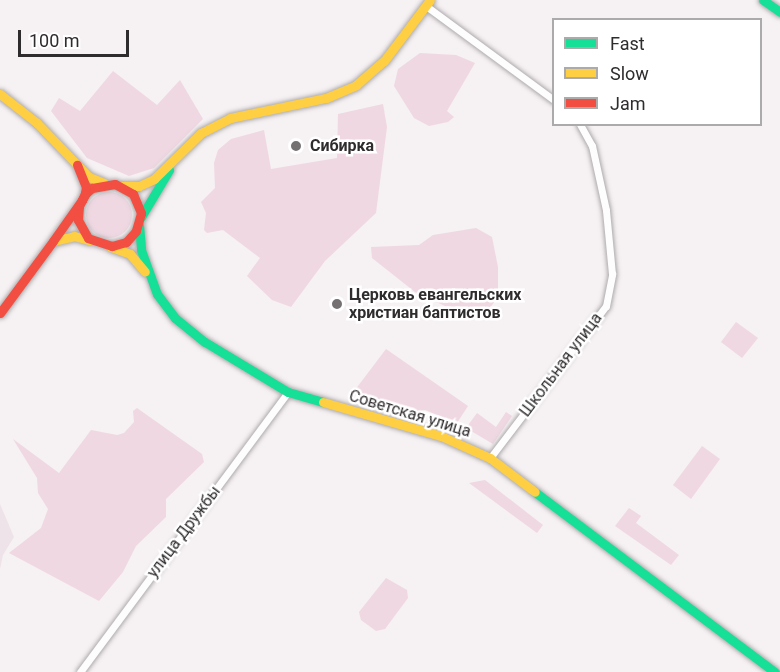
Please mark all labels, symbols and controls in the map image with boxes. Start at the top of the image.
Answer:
scale bar [21,18,132,56]
legend [552,18,762,126]
text: 100 m [29,30,80,51]
text: Fast [610,33,645,54]
text: Slow [610,63,649,84]
text: Jam [610,93,646,114]
place label: Сибирка [310,136,374,156]
marker: Сибирка [287,137,305,155]
place label: Церковь евангельских христиан баптистов [349,285,521,323]
marker: Церковь евангельских христиан баптистов [330,297,344,311]
street label: Школьная улица [516,309,606,421]
street label: Советская улица [347,386,473,442]
street label: улица Дружбы [143,482,225,582]

